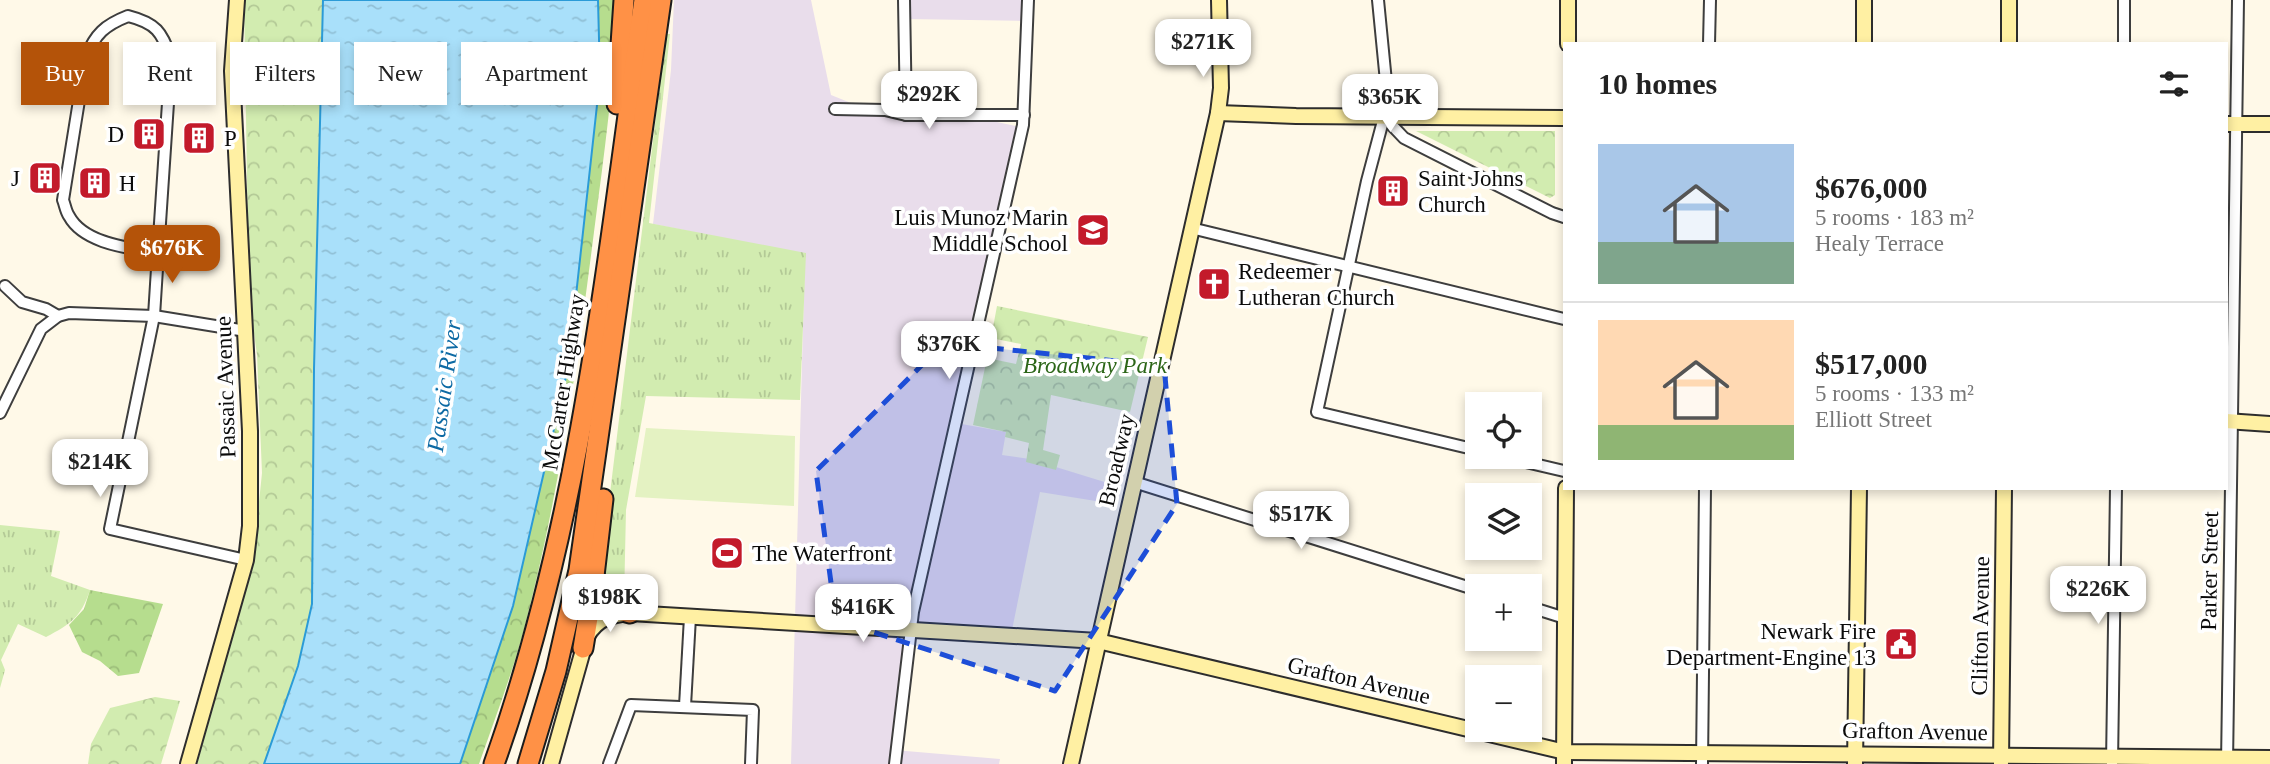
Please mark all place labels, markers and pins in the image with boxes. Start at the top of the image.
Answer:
pin: $271K [1154,20,1252,79]
pin: $292K [880,72,978,131]
pin: $365K [1341,74,1439,134]
building icon: D [130,115,168,153]
building icon: P [180,119,218,157]
place label: D [107,122,124,147]
place label: P [224,126,237,151]
building icon: J [26,159,64,197]
building icon: H [76,164,114,202]
place label: J [11,166,20,191]
place label: Saint Johns Church [1418,166,1523,217]
place label: H [119,171,136,196]
building icon: Saint Johns Church [1374,172,1412,210]
place label: Luis Munoz Marin Middle School [894,205,1068,256]
school or university icon: Luis Munoz Marin Middle School [1074,211,1112,249]
pin: $676K [123,226,221,285]
place label: Redeemer Lutheran Church [1238,259,1395,310]
church icon: Redeemer Lutheran Church [1195,265,1233,303]
pin: $376K [900,322,998,381]
pin: $214K [51,440,149,499]
pin: $517K [1252,491,1350,551]
sports icon: The Waterfront [708,534,746,572]
place label: The Waterfront [752,541,893,566]
pin: $226K [2049,566,2147,626]
pin: $198K [561,574,659,634]
pin: $416K [814,584,912,644]
place label: Newark Fire Department-Engine 13 [1666,619,1876,670]
public building icon: Newark Fire Department-Engine 13 [1882,625,1920,663]

